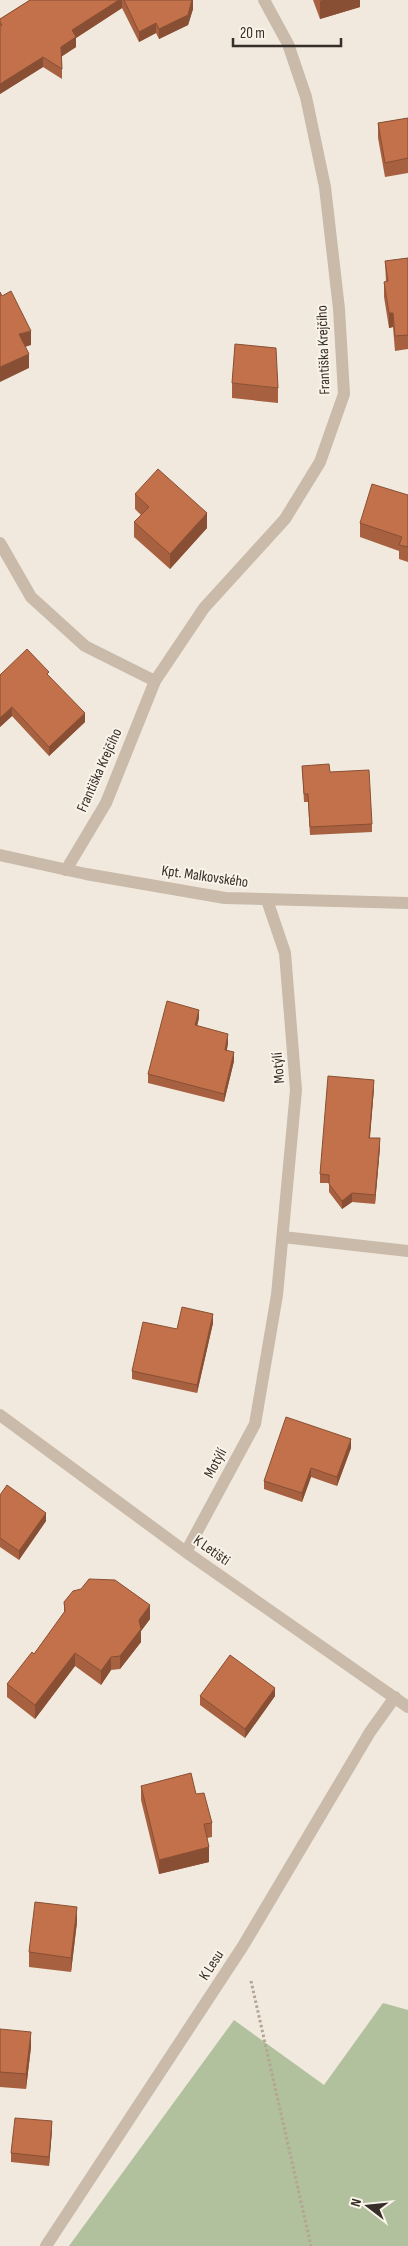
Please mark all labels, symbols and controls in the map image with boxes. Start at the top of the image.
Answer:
scale bar [233,15,340,47]
text: 20 m [240,24,265,43]
street label: Františka Krejčího [312,305,335,395]
street label: Františka Krejčího [73,725,126,815]
street label: Kpt. Malkovského [160,861,249,892]
street label: Motýlí [268,1051,289,1084]
street label: Motýlí [200,1445,231,1481]
street label: K Letišti [190,1531,234,1570]
street label: K Lesu [195,1947,228,1984]
north arrow [343,2181,393,2231]
text: N [347,2197,365,2208]

